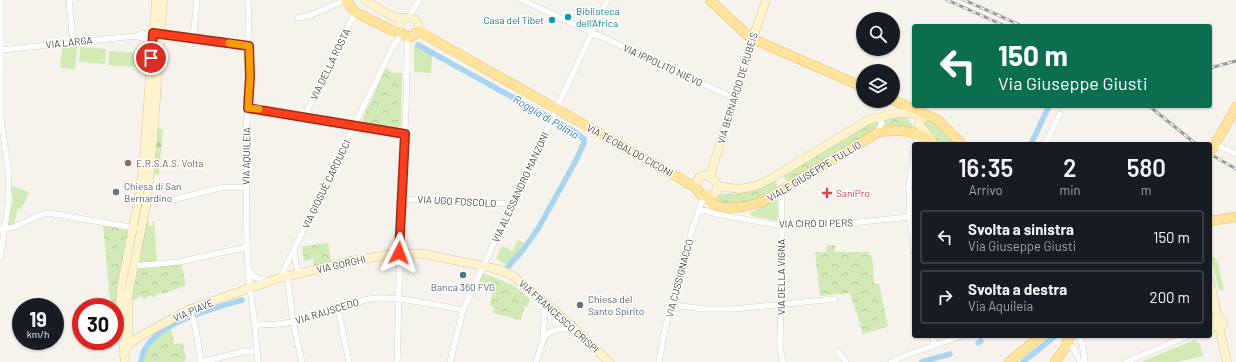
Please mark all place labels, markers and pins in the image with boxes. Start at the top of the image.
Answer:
place label: Biblioteca dell'Africa [576,5,620,29]
marker: Biblioteca dell'Africa [563,12,573,22]
place label: Casa del Tibet [483,14,544,26]
marker: Casa del Tibet [547,15,557,25]
pin [134,41,168,75]
place label: E.R.S.A.S. Volta [136,157,203,169]
marker: E.R.S.A.S. Volta [123,158,133,168]
place label: Chiesa di San Bernardino [124,180,182,204]
marker: Chiesa di San Bernardino [111,187,121,197]
marker: SaniPro [821,187,833,199]
place label: SaniPro [836,187,870,199]
marker: Banca 360 FVG [458,270,468,280]
place label: Banca 360 FVG [431,281,495,293]
place label: Chiesa del Santo Spirito [588,293,644,317]
marker: Chiesa del Santo Spirito [575,300,585,310]

